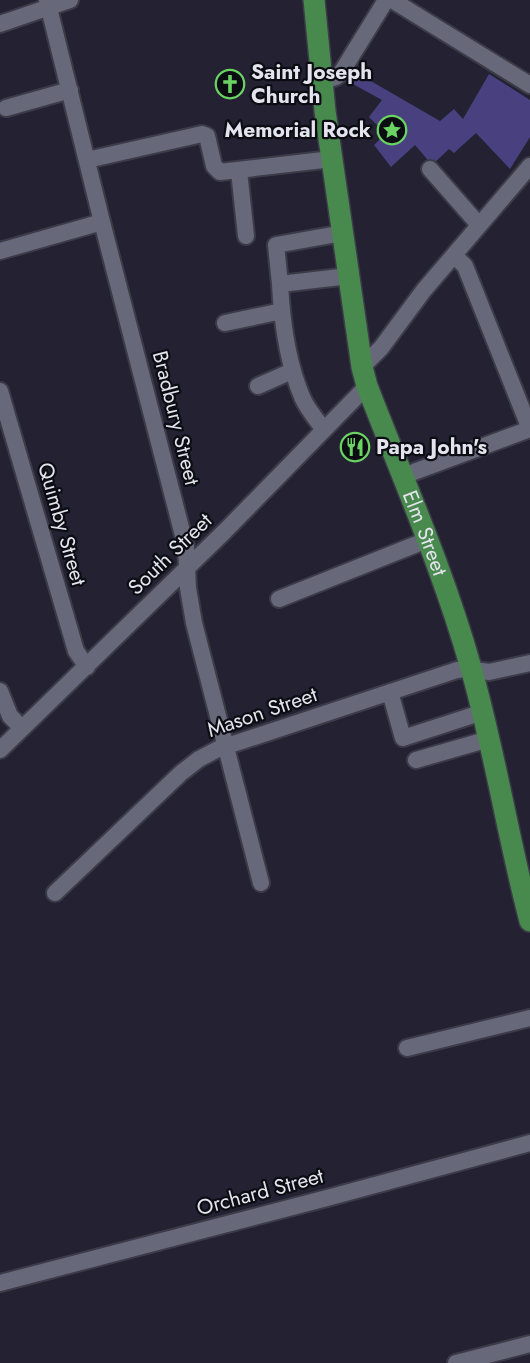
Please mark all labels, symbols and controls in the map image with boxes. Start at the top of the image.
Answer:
place label: Saint Joseph Church [251,57,372,111]
church icon: Saint Joseph Church [214,68,246,100]
place icon: Memorial Rock [376,114,408,146]
place label: Memorial Rock [224,115,371,145]
street label: Bradbury Street [145,348,207,488]
restaurant icon: Papa John's [339,431,371,463]
place label: Papa John's [376,432,487,462]
street label: Quimby Street [30,459,94,589]
street label: Elm Street [395,486,455,580]
street label: South Street [121,506,219,602]
street label: Mason Street [203,679,321,745]
street label: Orchard Street [193,1161,327,1223]

